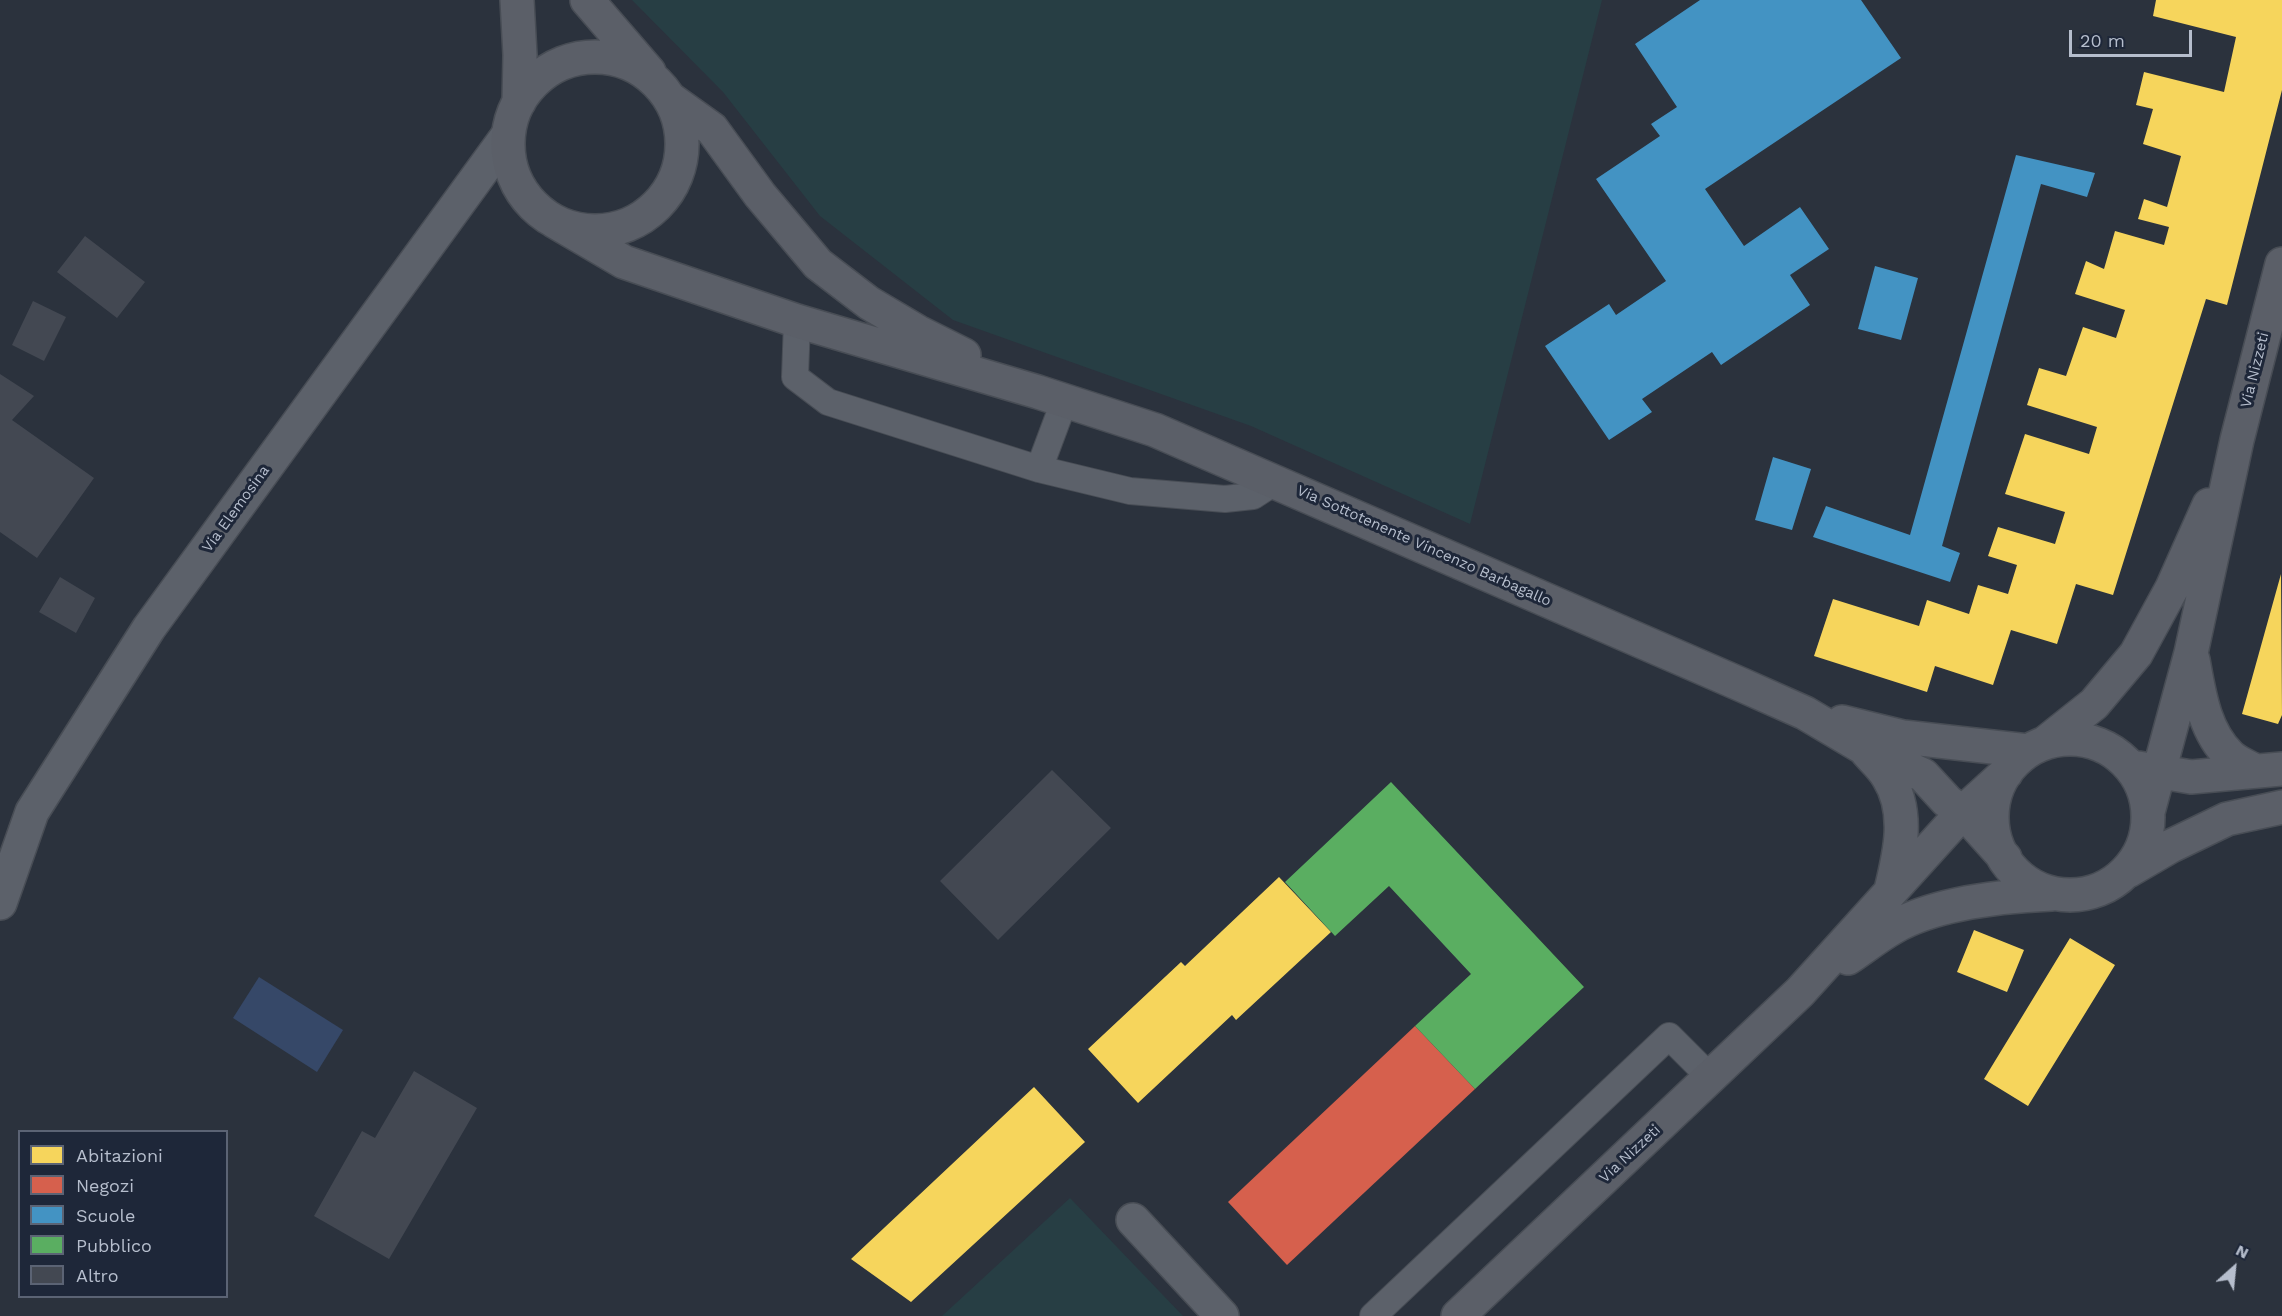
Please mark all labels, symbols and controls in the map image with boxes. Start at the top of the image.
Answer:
scale bar [2072,18,2195,56]
text: 20 m [2080,30,2125,51]
street label: Via Nizzeti [2237,331,2273,409]
street label: Via Elemosina [198,462,274,556]
street label: Via Sottotenente Vincenzo Barbagallo [1294,482,1554,610]
street label: Via Nizzeti [1596,1121,1664,1187]
legend [18,1130,228,1298]
text: Abitazioni [76,1145,163,1166]
text: Negozi [76,1175,134,1196]
text: Scuole [76,1205,135,1226]
text: Pubblico [76,1235,152,1256]
north arrow [2204,1238,2264,1298]
text: N [2233,1240,2252,1263]
text: Altro [76,1265,118,1286]

